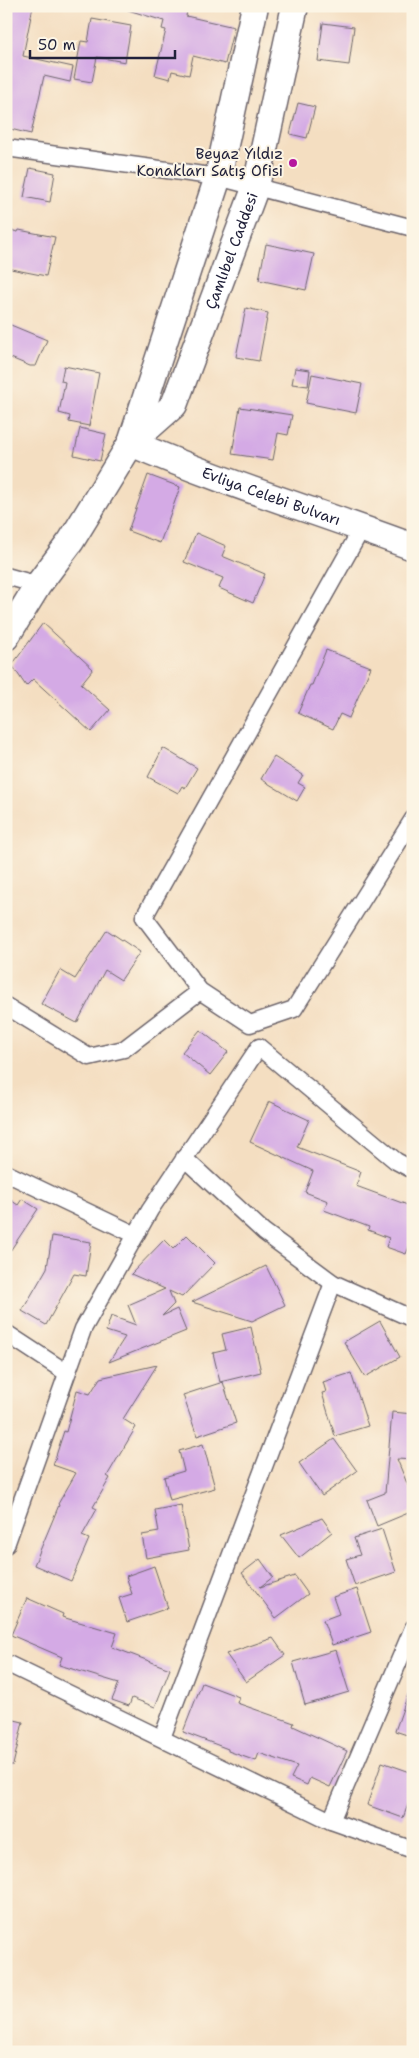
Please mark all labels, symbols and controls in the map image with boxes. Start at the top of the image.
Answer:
scale bar [30,28,175,60]
text: 50 m [38,35,76,55]
place label: Beyaz Yıldız Konakları Satış Ofisi [137,144,283,181]
marker: Beyaz Yıldız Konakları Satış Ofisi [287,157,299,169]
street label: Çamlıbel Caddesi [201,190,263,312]
street label: Evliya Celebi Bulvarı [199,463,343,530]

